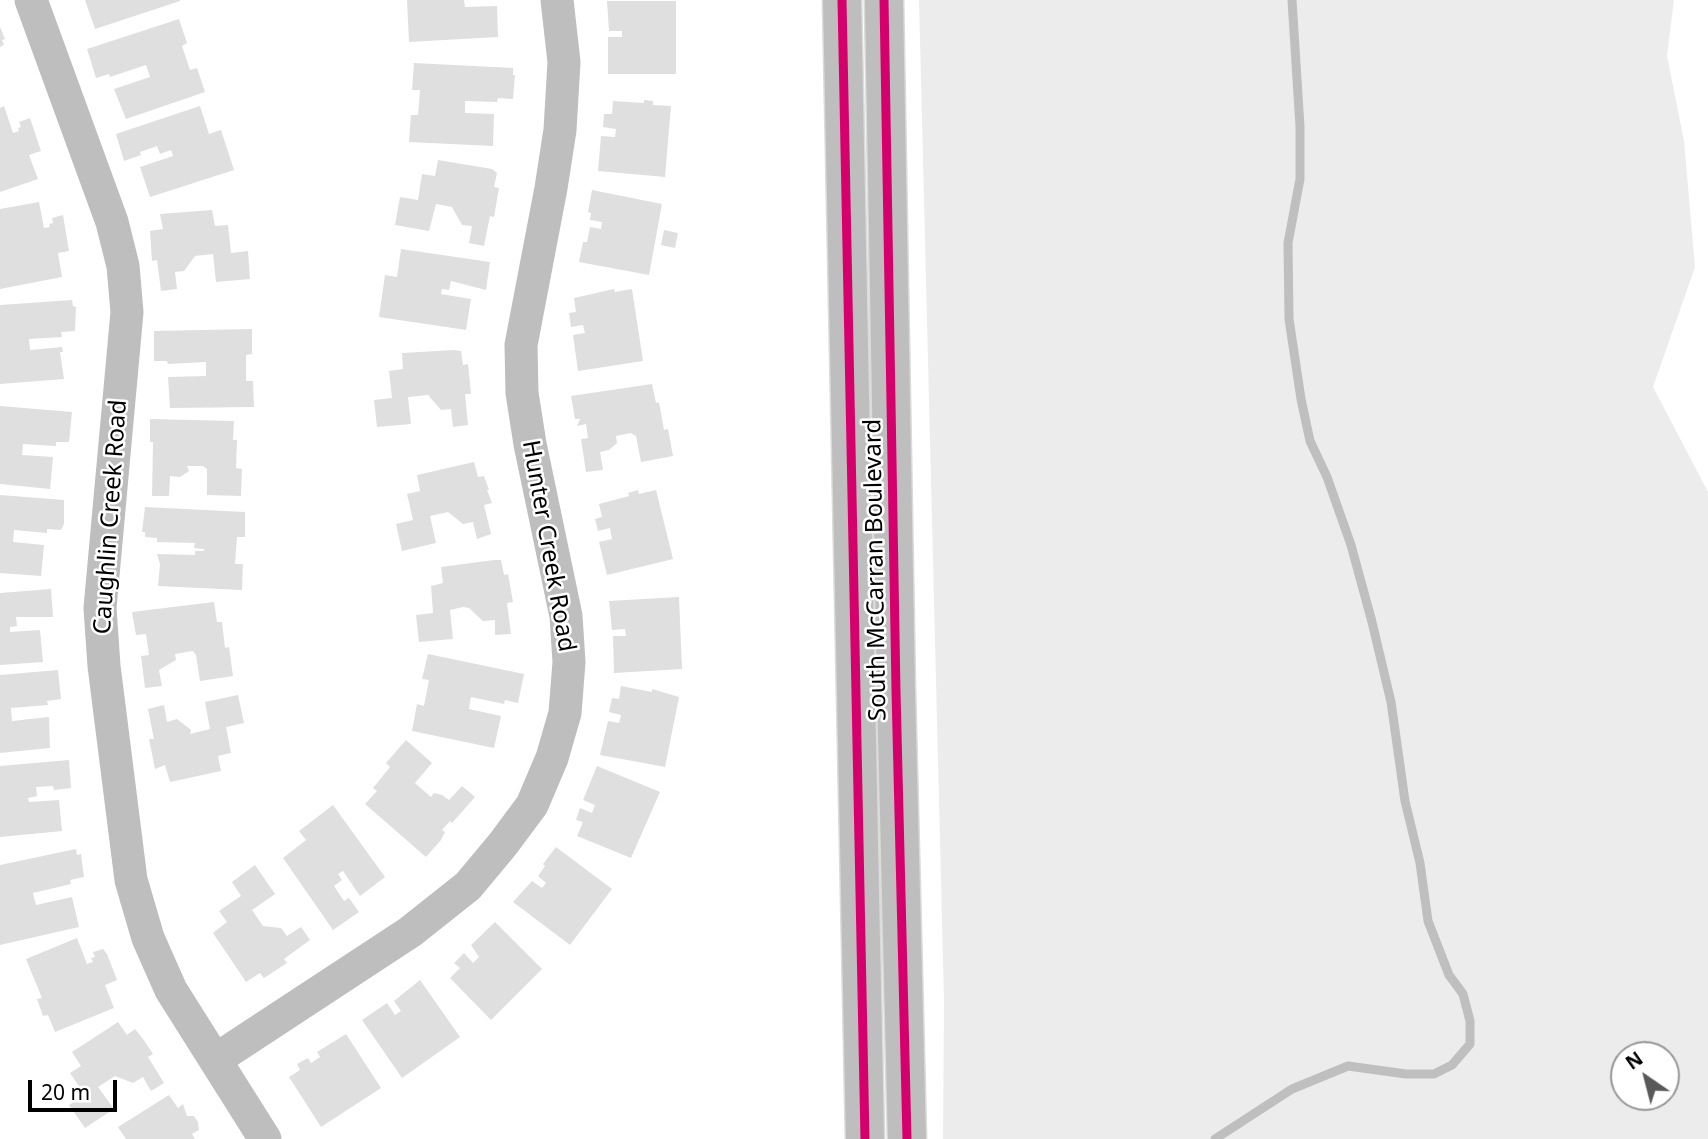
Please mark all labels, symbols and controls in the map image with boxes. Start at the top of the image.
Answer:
street label: Caughlin Creek Road [88,399,134,635]
street label: South McCarran Boulevard [859,419,893,721]
street label: Hunter Creek Road [515,438,581,654]
north arrow [1610,1041,1680,1111]
text: N [1620,1045,1648,1076]
scale bar [32,1066,121,1110]
text: 20 m [41,1078,90,1106]

